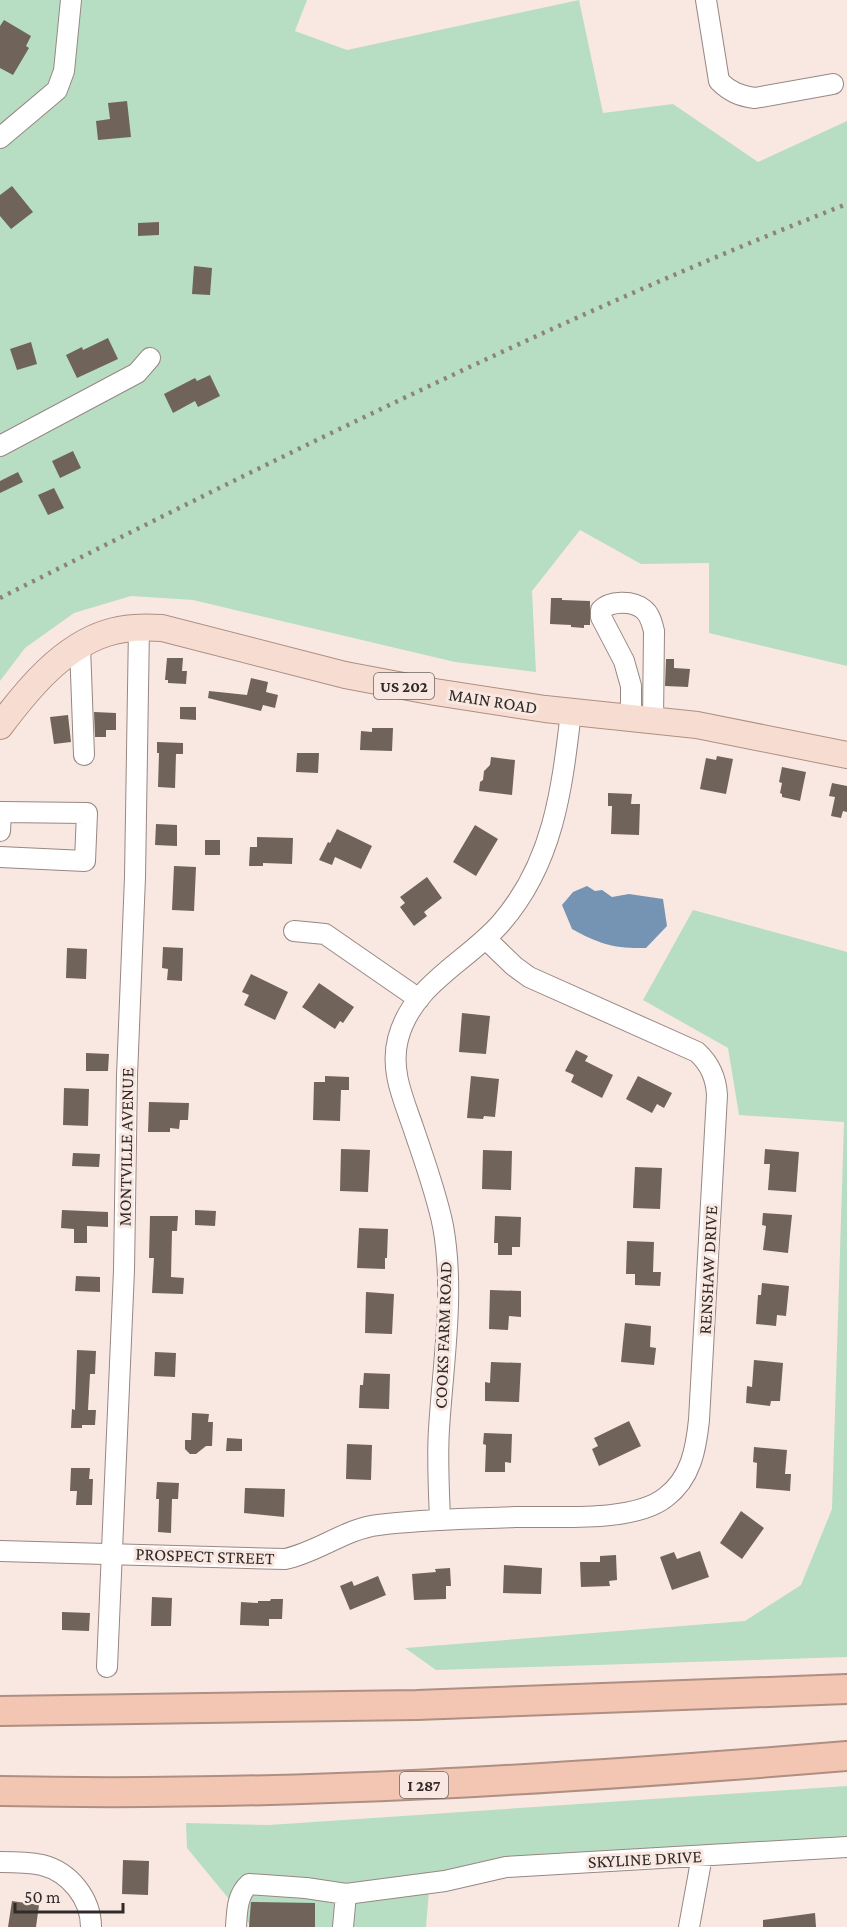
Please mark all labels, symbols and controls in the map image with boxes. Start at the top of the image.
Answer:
road number: US 202 [374,673,434,699]
street label: MAIN ROAD [447,684,539,718]
street label: MONTVILLE AVENUE [115,1067,137,1227]
street label: RENSHAW DRIVE [695,1205,721,1335]
street label: COOKS FARM ROAD [430,1261,456,1409]
street label: PROSPECT STREET [135,1544,275,1568]
road number: I 287 [400,1772,448,1798]
street label: SKYLINE DRIVE [587,1846,703,1872]
scale bar [15,1876,123,1914]
text: 50 m [24,1887,61,1907]

